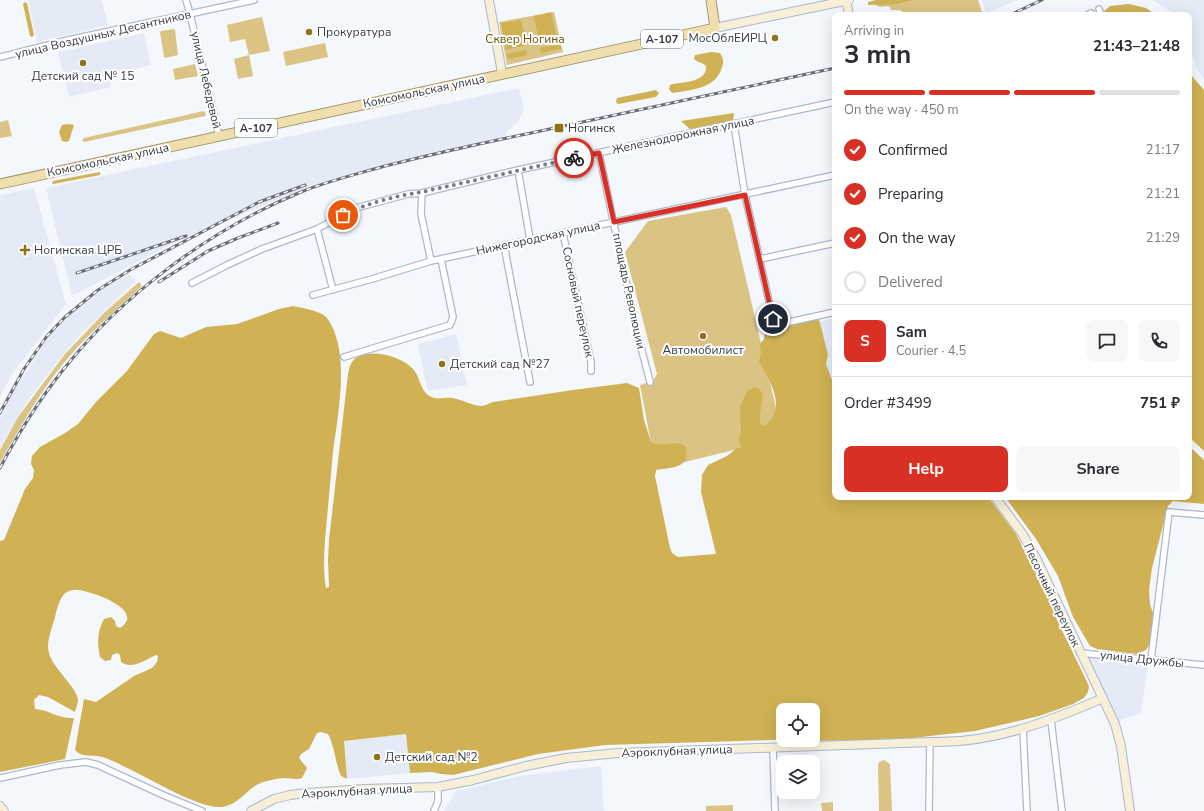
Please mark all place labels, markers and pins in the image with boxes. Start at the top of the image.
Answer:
place label: Прокуратура [317,24,391,40]
marker: Прокуратура [304,27,314,37]
place label: МосОблЕИРЦ [689,30,767,46]
marker: МосОблЕИРЦ [770,33,780,43]
marker: Детский сад № 15 [78,58,88,68]
place label: Детский сад № 15 [32,68,135,84]
place label: Ногинск [568,120,616,136]
marker: Ногинск [553,122,565,134]
pin [326,198,360,232]
place label: Ногинская ЦРБ [34,242,122,258]
marker: Ногинская ЦРБ [19,244,31,256]
pin [756,302,790,336]
marker: Автомобилист [698,331,708,341]
place label: Автомобилист [663,342,744,358]
place label: Детский сад №27 [450,356,550,372]
marker: Детский сад №27 [437,359,447,369]
place label: Детский сад №2 [385,749,478,765]
marker: Детский сад №2 [372,752,382,762]

